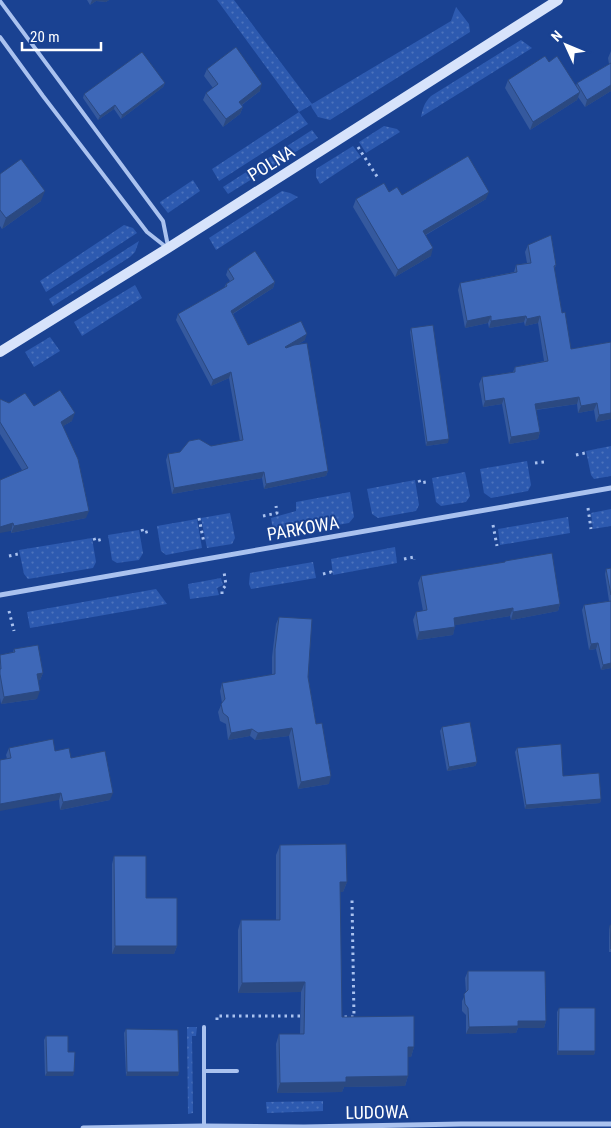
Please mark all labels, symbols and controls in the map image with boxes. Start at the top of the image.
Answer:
scale bar [22,20,101,52]
north arrow [541,20,591,70]
text: N [548,27,565,45]
text: 20 m [30,28,60,46]
street label: POLNA [244,140,299,185]
street label: PARKOWA [265,511,341,545]
street label: LUDOWA [345,1101,409,1123]

